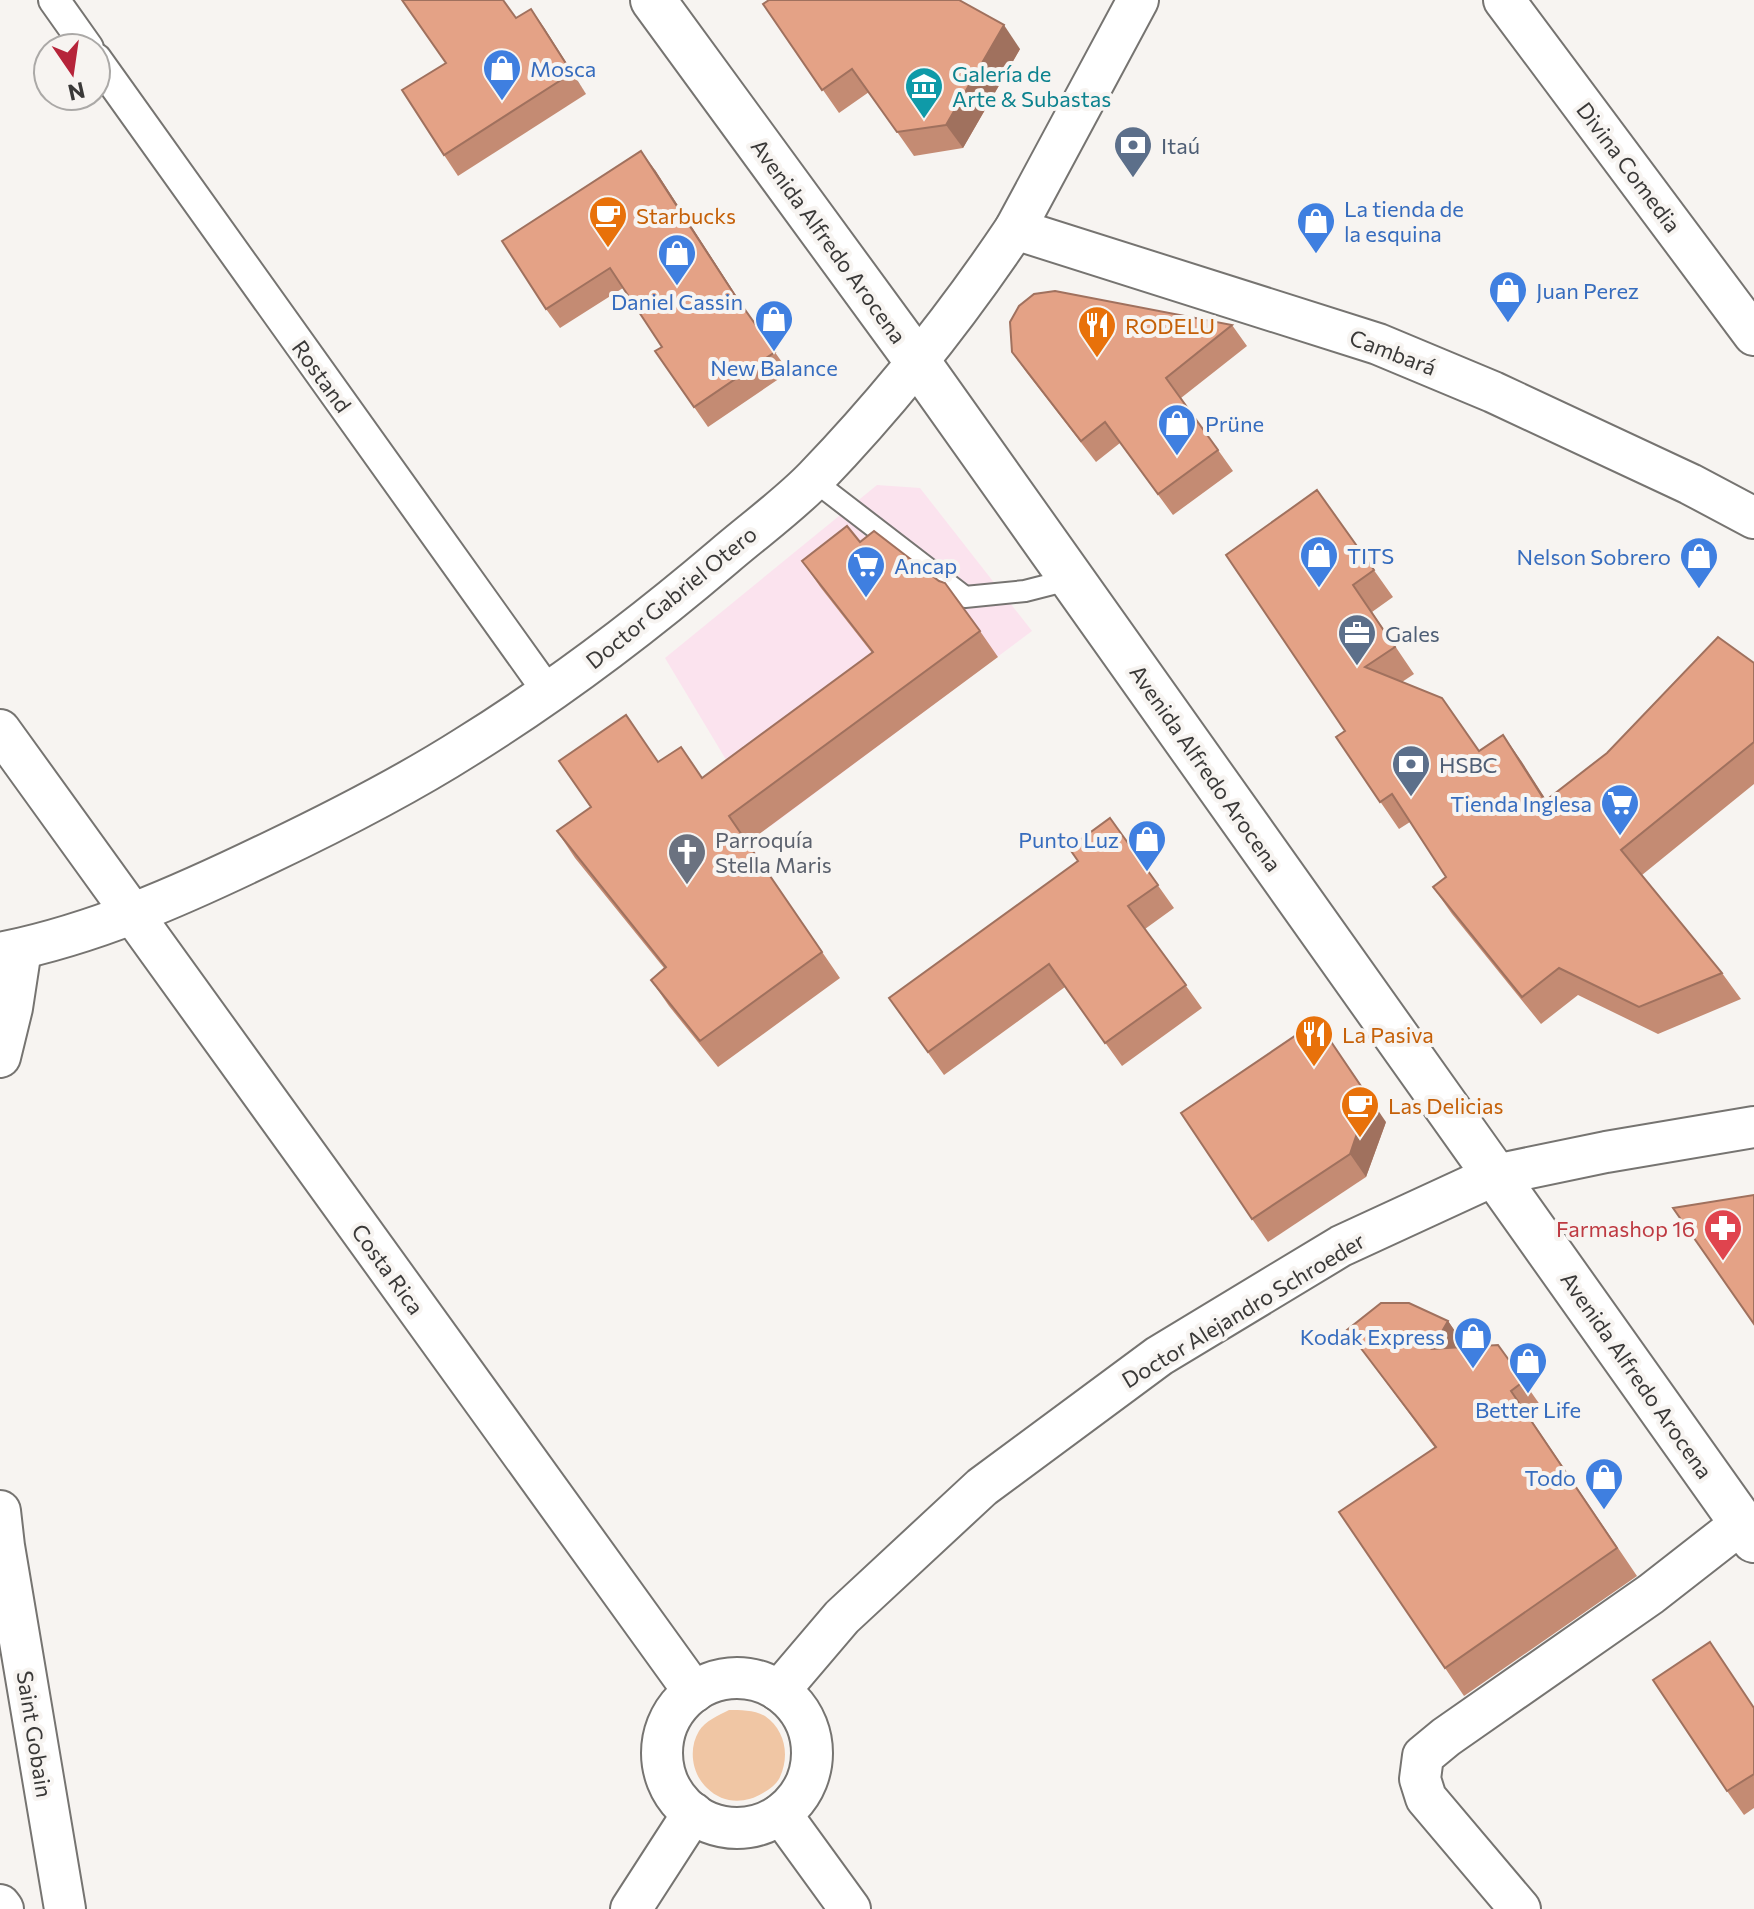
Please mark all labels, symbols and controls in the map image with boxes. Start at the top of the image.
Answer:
north arrow [32,32,112,112]
shop icon: Mosca [481,47,523,102]
place label: Mosca [530,55,596,82]
place label: Galería de Arte & Subastas [952,60,1111,112]
museum icon: Galería de Arte & Subastas [903,65,945,120]
text: N [66,77,88,107]
street label: Divina Comedia [1571,97,1687,237]
bank icon: Itaú [1112,124,1154,179]
place label: Itaú [1161,132,1200,159]
street label: Avenida Alfredo Arocena [746,133,912,349]
cafe icon: Starbucks [587,194,629,249]
place label: La tienda de la esquina [1344,195,1464,247]
shop icon: La tienda de la esquina [1295,200,1337,255]
place label: Starbucks [636,202,736,229]
shop icon: Daniel Cassin [656,232,698,287]
shop icon: Juan Perez [1487,269,1529,324]
place label: Juan Perez [1536,277,1639,304]
place label: Daniel Cassin [611,288,743,315]
shop icon: New Balance [753,298,795,353]
restaurant icon: RODELU [1076,304,1118,359]
place label: RODELU [1125,312,1215,339]
street label: Cambará [1346,323,1440,381]
street label: Rostand [287,335,357,417]
place label: New Balance [710,354,838,381]
shop icon: Prüne [1156,402,1198,457]
place label: Prüne [1205,410,1264,437]
street label: Doctor Gabriel Otero [580,520,762,674]
shop icon: TITS [1298,534,1340,589]
shop icon: Nelson Sobrero [1678,535,1720,590]
place label: TITS [1347,542,1394,569]
place label: Nelson Sobrero [1517,543,1671,570]
supermarket icon: Ancap [845,544,887,599]
place label: Ancap [894,552,957,579]
office icon: Gales [1336,612,1378,667]
place label: Gales [1385,620,1440,647]
street label: Avenida Alfredo Arocena [1124,659,1288,877]
bank icon: HSBC [1390,743,1432,798]
place label: HSBC [1439,751,1498,778]
supermarket icon: Tienda Inglesa [1599,782,1641,837]
place label: Tienda Inglesa [1450,790,1592,817]
shop icon: Punto Luz [1126,818,1168,873]
place label: Parroquía Stella Maris [715,826,832,878]
place label: Punto Luz [1018,826,1119,853]
church icon: Parroquía Stella Maris [666,831,708,886]
restaurant icon: La Pasiva [1293,1013,1335,1068]
place label: La Pasiva [1342,1021,1434,1048]
cafe icon: Las Delicias [1339,1084,1381,1139]
place label: Las Delicias [1388,1092,1503,1119]
pharmacy icon: Farmashop 16 [1702,1207,1744,1262]
place label: Farmashop 16 [1556,1215,1695,1242]
street label: Costa Rica [346,1218,430,1320]
street label: Doctor Alejandro Schroeder [1117,1227,1369,1393]
street label: Avenida Alfredo Arocena [1555,1266,1719,1484]
shop icon: Kodak Express [1452,1315,1494,1370]
place label: Kodak Express [1300,1323,1445,1350]
shop icon: Better Life [1507,1340,1549,1395]
place label: Better Life [1475,1396,1581,1423]
shop icon: Todo [1583,1456,1625,1511]
place label: Todo [1525,1464,1576,1491]
street label: Saint Gobain [12,1669,58,1799]

